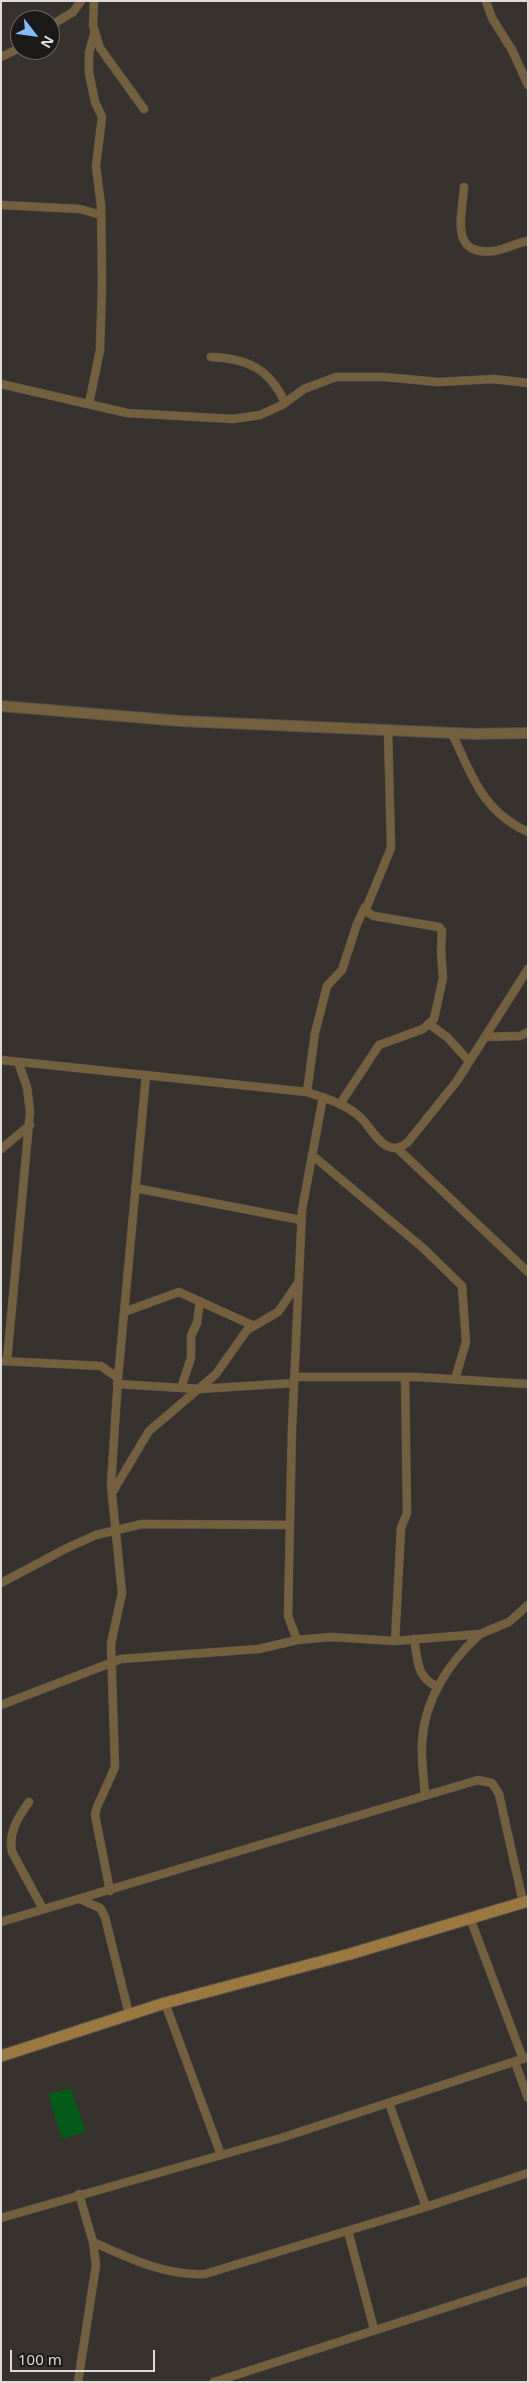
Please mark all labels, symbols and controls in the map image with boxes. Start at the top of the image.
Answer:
north arrow [10,10,60,60]
text: N [36,33,59,52]
scale bar [12,2340,158,2372]
text: 100 m [18,2349,62,2369]

